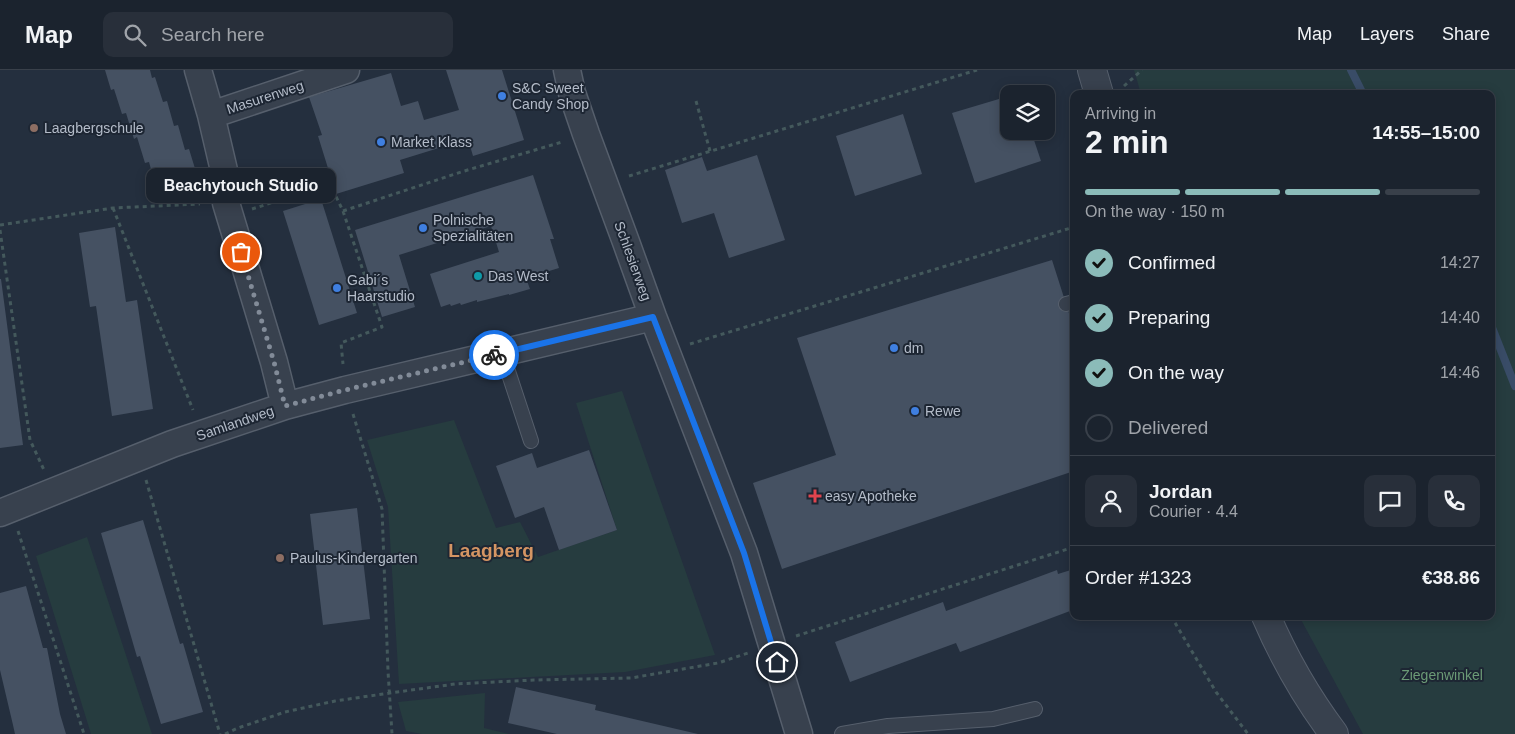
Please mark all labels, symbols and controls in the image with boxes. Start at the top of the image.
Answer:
search box [103,12,453,57]
text: Map [25,21,73,48]
icon: search [121,21,149,49]
text: Search here [161,24,265,45]
text: Map [1297,24,1332,44]
text: Layers [1360,24,1414,44]
text: Share [1442,24,1490,44]
street label: Masurenweg [224,77,306,117]
place label: S&C Sweet Candy Shop [512,80,589,112]
map controls [1000,85,1055,140]
button: layers [1000,85,1055,140]
marker: S&C Sweet Candy Shop [496,90,508,102]
text: Arriving in [1085,105,1156,122]
place label: Laagbergschule [44,120,144,136]
marker: Laagbergschule [28,122,40,134]
text: 14:55–15:00 [1372,122,1480,143]
text: 2 min [1085,124,1169,160]
place label: Market Klass [391,134,472,150]
marker: Market Klass [375,136,387,148]
callout: Beachytouch Studio [146,167,336,202]
text: Beachytouch Studio [164,177,318,194]
text: On the way · 150 m [1085,203,1225,220]
place label: Polnische Spezialitäten [433,212,513,244]
street label: Schlesierweg [611,219,655,303]
marker: Polnische Spezialitäten [417,222,429,234]
pin [220,231,262,273]
icon: bag [227,238,255,266]
icon: check [1085,249,1113,277]
text: Confirmed [1128,252,1216,273]
text: 14:27 [1440,254,1480,271]
place label: Das West [488,268,549,284]
marker: Das West [472,270,484,282]
place label: Gabi´s Haarstudio [347,272,415,304]
marker: Gabi´s Haarstudio [331,282,343,294]
icon: check [1085,304,1113,332]
text: Preparing [1128,307,1210,328]
text: 14:40 [1440,309,1480,326]
courier [469,330,519,380]
place label: dm [904,340,923,356]
icon: bike [480,341,508,369]
marker: dm [888,342,900,354]
icon: check [1085,359,1113,387]
text: On the way [1128,362,1224,383]
text: 14:46 [1440,364,1480,381]
street label: Samlandweg [194,402,276,444]
place label: Rewe [925,403,961,419]
marker: Rewe [909,405,921,417]
text: Delivered [1128,417,1208,438]
button: person [1085,475,1137,527]
button: chat [1364,475,1416,527]
button: phone [1428,475,1480,527]
text: Jordan [1149,481,1212,502]
place label: easy Apotheke [825,488,917,504]
marker: easy Apotheke [809,490,821,502]
text: Courier · 4.4 [1149,503,1238,520]
district label: Laagberg [448,540,534,561]
place label: Paulus-Kindergarten [290,550,418,566]
marker: Paulus-Kindergarten [274,552,286,564]
text: Order #1323 [1085,567,1192,588]
text: €38.86 [1422,567,1480,588]
pin [756,641,798,683]
icon: home [763,648,791,676]
park label: Ziegenwinkel [1401,667,1483,683]

